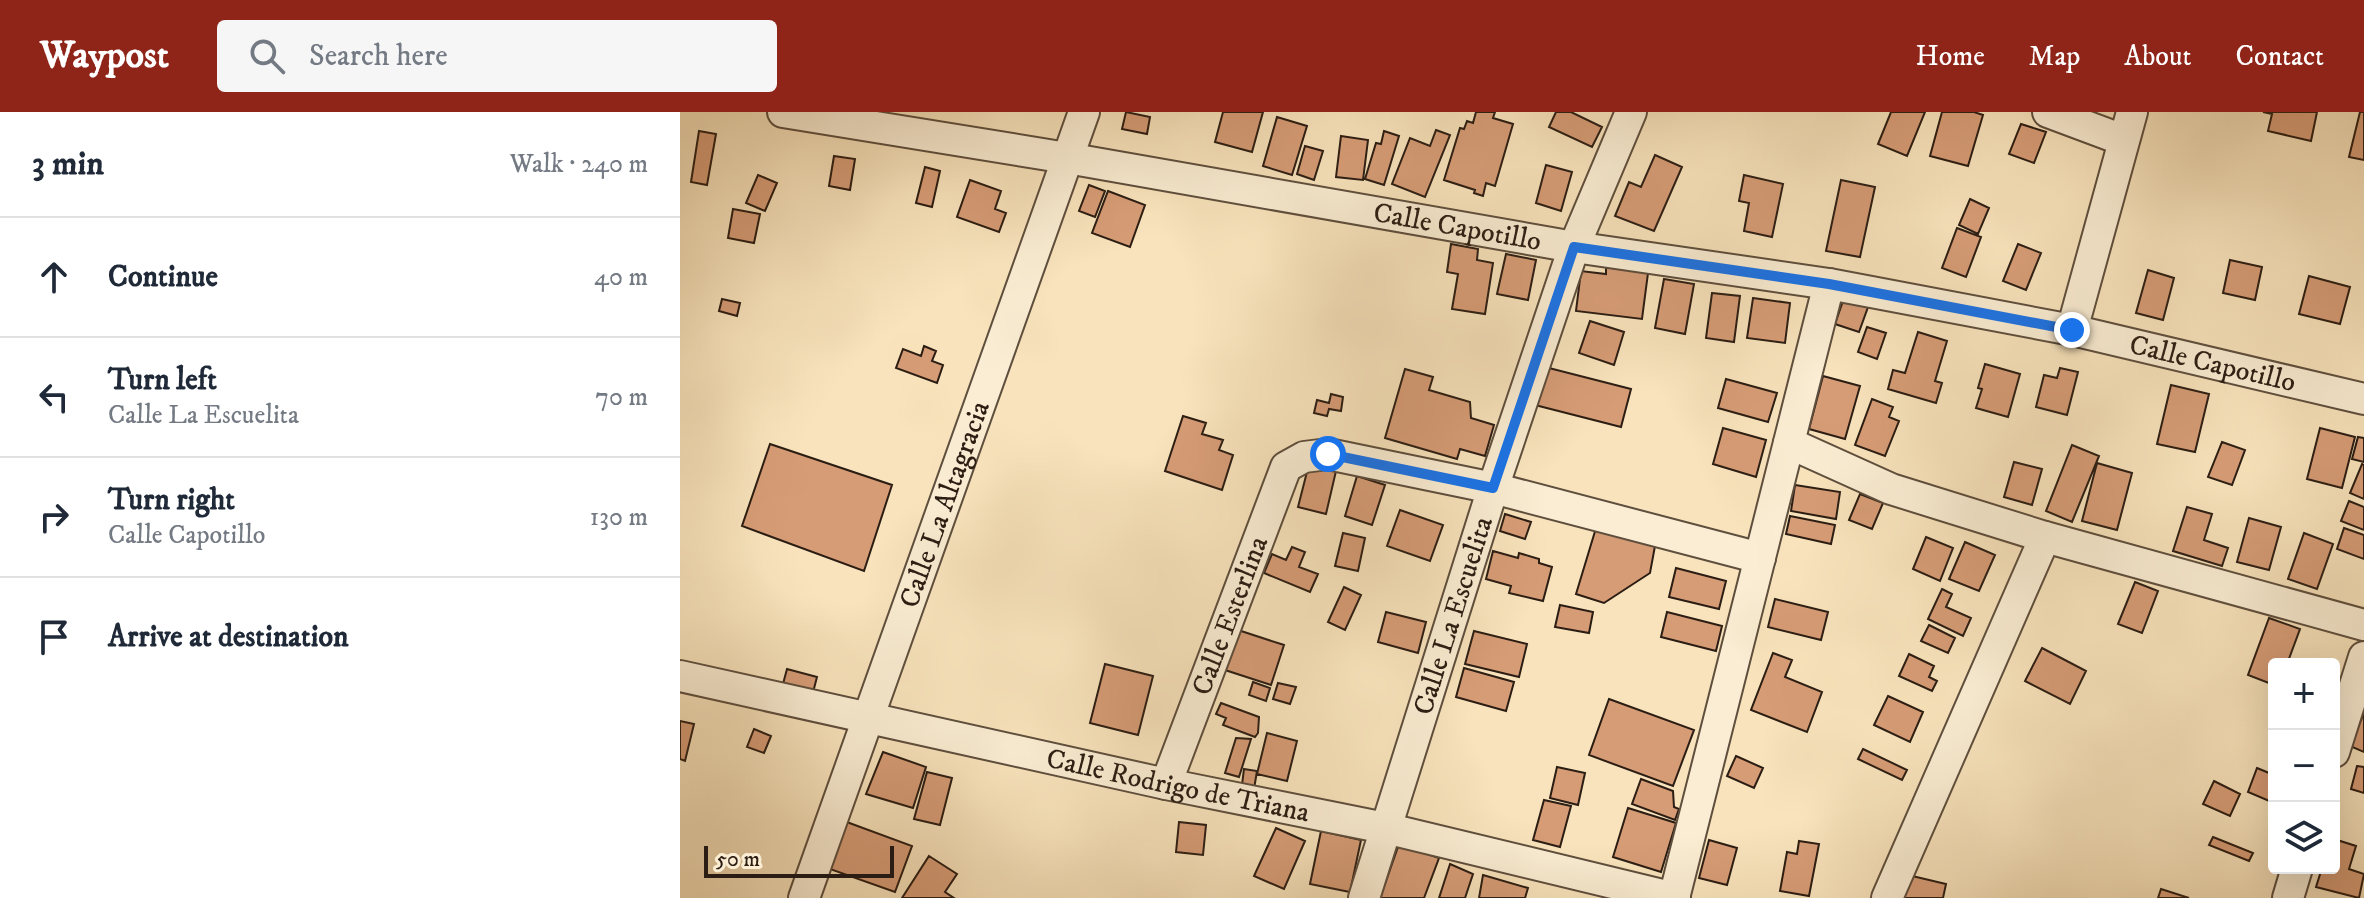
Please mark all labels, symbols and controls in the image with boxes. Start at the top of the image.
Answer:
search box [217,20,777,92]
text: Waypost [40,32,169,80]
icon: search [245,34,289,78]
text: Search here [309,38,448,75]
text: Home [1916,39,1985,74]
text: Map [2029,39,2080,74]
text: About [2124,39,2191,74]
text: Contact [2235,39,2324,74]
text: 3 min [32,143,104,185]
text: Walk · 240 m [510,148,648,181]
street label: Calle Capotillo [1371,195,1544,258]
icon: ahead [32,255,76,299]
text: Continue [108,259,218,296]
text: 40 m [594,261,648,294]
route end [2054,312,2090,348]
street label: Calle Capotillo [2126,327,2299,400]
text: Turn left [108,362,217,399]
icon: left [32,375,76,419]
text: 70 m [595,381,648,414]
street label: Calle La Altagracia [891,396,997,612]
text: Calle La Escuelita [108,399,299,432]
route start [1310,436,1346,472]
text: Turn right [108,482,235,519]
icon: right [32,495,76,539]
text: 130 m [590,501,648,534]
street label: Calle La Escuelita [1405,512,1500,719]
text: Calle Capotillo [108,519,265,552]
street label: Calle Esterlina [1184,531,1276,700]
icon: arrive [32,615,76,659]
text: Arrive at destination [108,619,349,656]
map controls [2268,658,2340,874]
button: + [2268,658,2340,730]
button: − [2268,730,2340,802]
street label: Calle Rodrigo de Triana [1043,740,1313,830]
button: layers [2268,802,2340,874]
scale bar [704,842,894,878]
text: 50 m [716,846,760,873]

